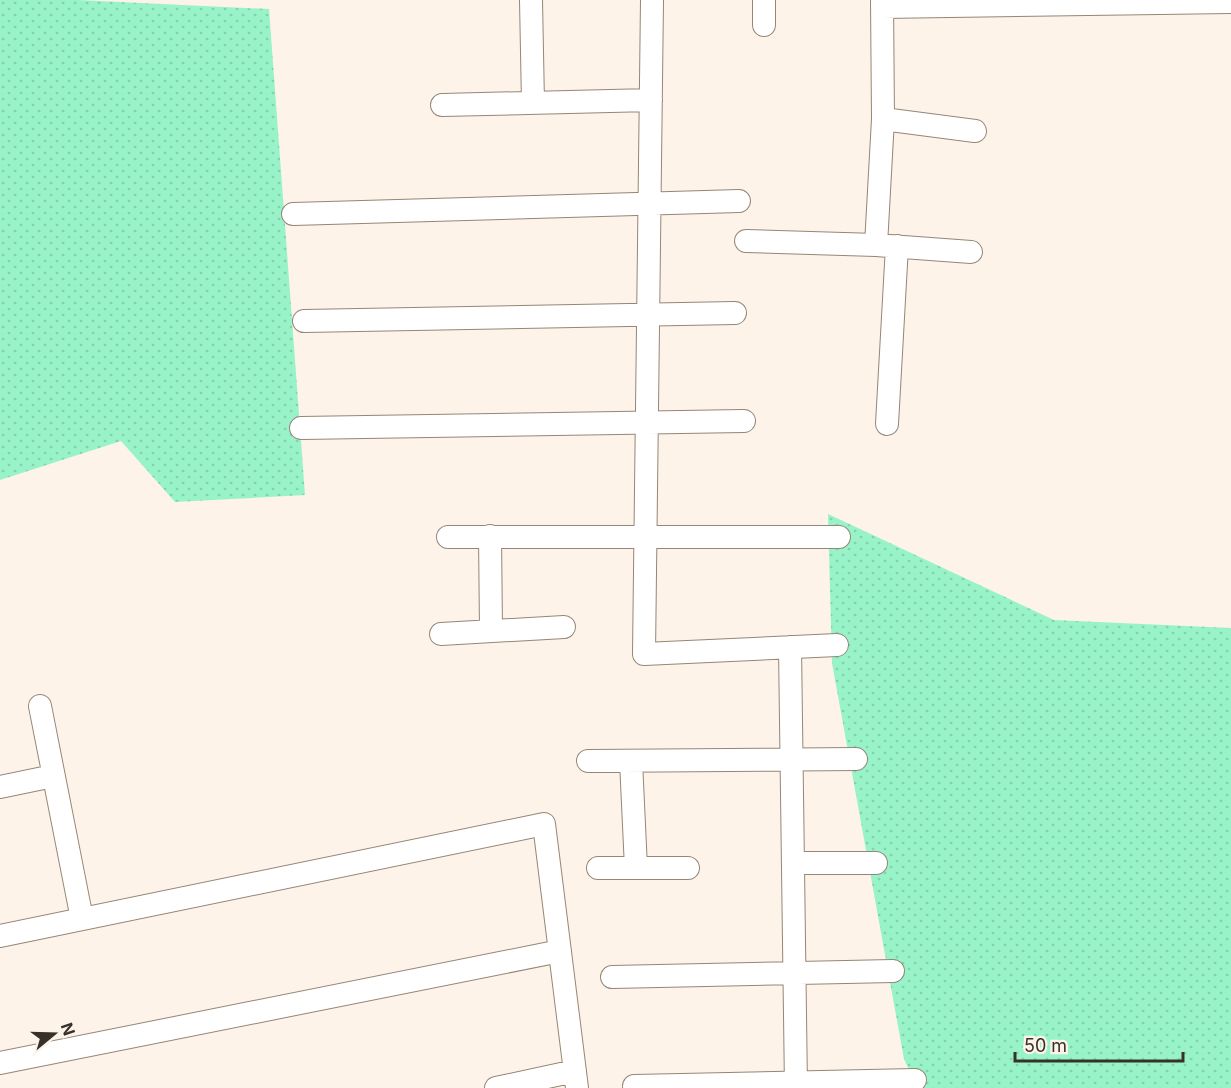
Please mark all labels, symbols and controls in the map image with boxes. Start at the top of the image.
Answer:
north arrow [24,1004,84,1064]
text: N [57,1020,80,1038]
scale bar [1015,1025,1183,1063]
text: 50 m [1024,1035,1067,1056]

